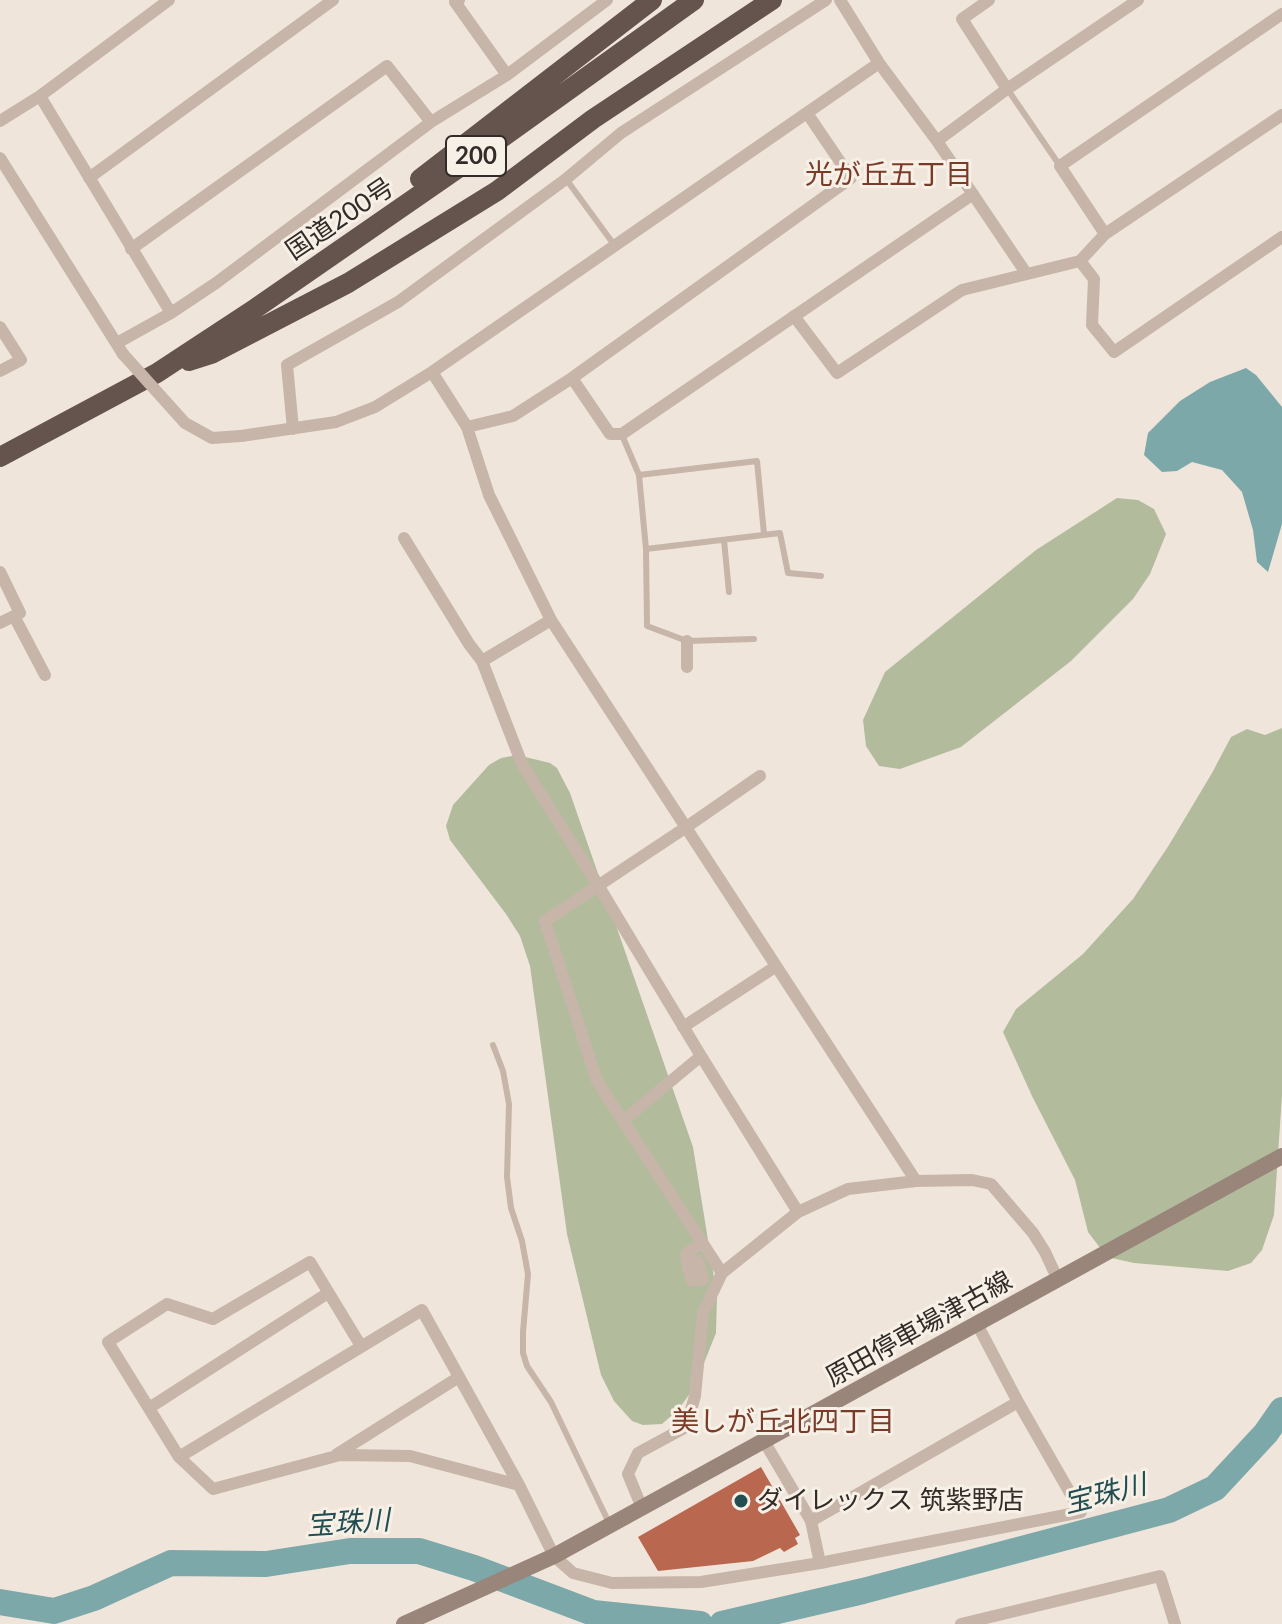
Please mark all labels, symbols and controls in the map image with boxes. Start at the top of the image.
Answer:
road number: 200 [446,136,506,176]
district label: 光が丘五丁目 [805,158,973,192]
street label: 国道200号 [280,172,400,266]
street label: 原田停車場津古線 [820,1265,1018,1393]
district label: 美しが丘北四丁目 [671,1405,895,1439]
water label: 宝珠川 [1060,1468,1150,1520]
place label: ダイレックス 筑紫野店 [757,1485,1024,1517]
marker: ダイレックス 筑紫野店 [732,1492,750,1510]
water label: 宝珠川 [305,1503,391,1543]

